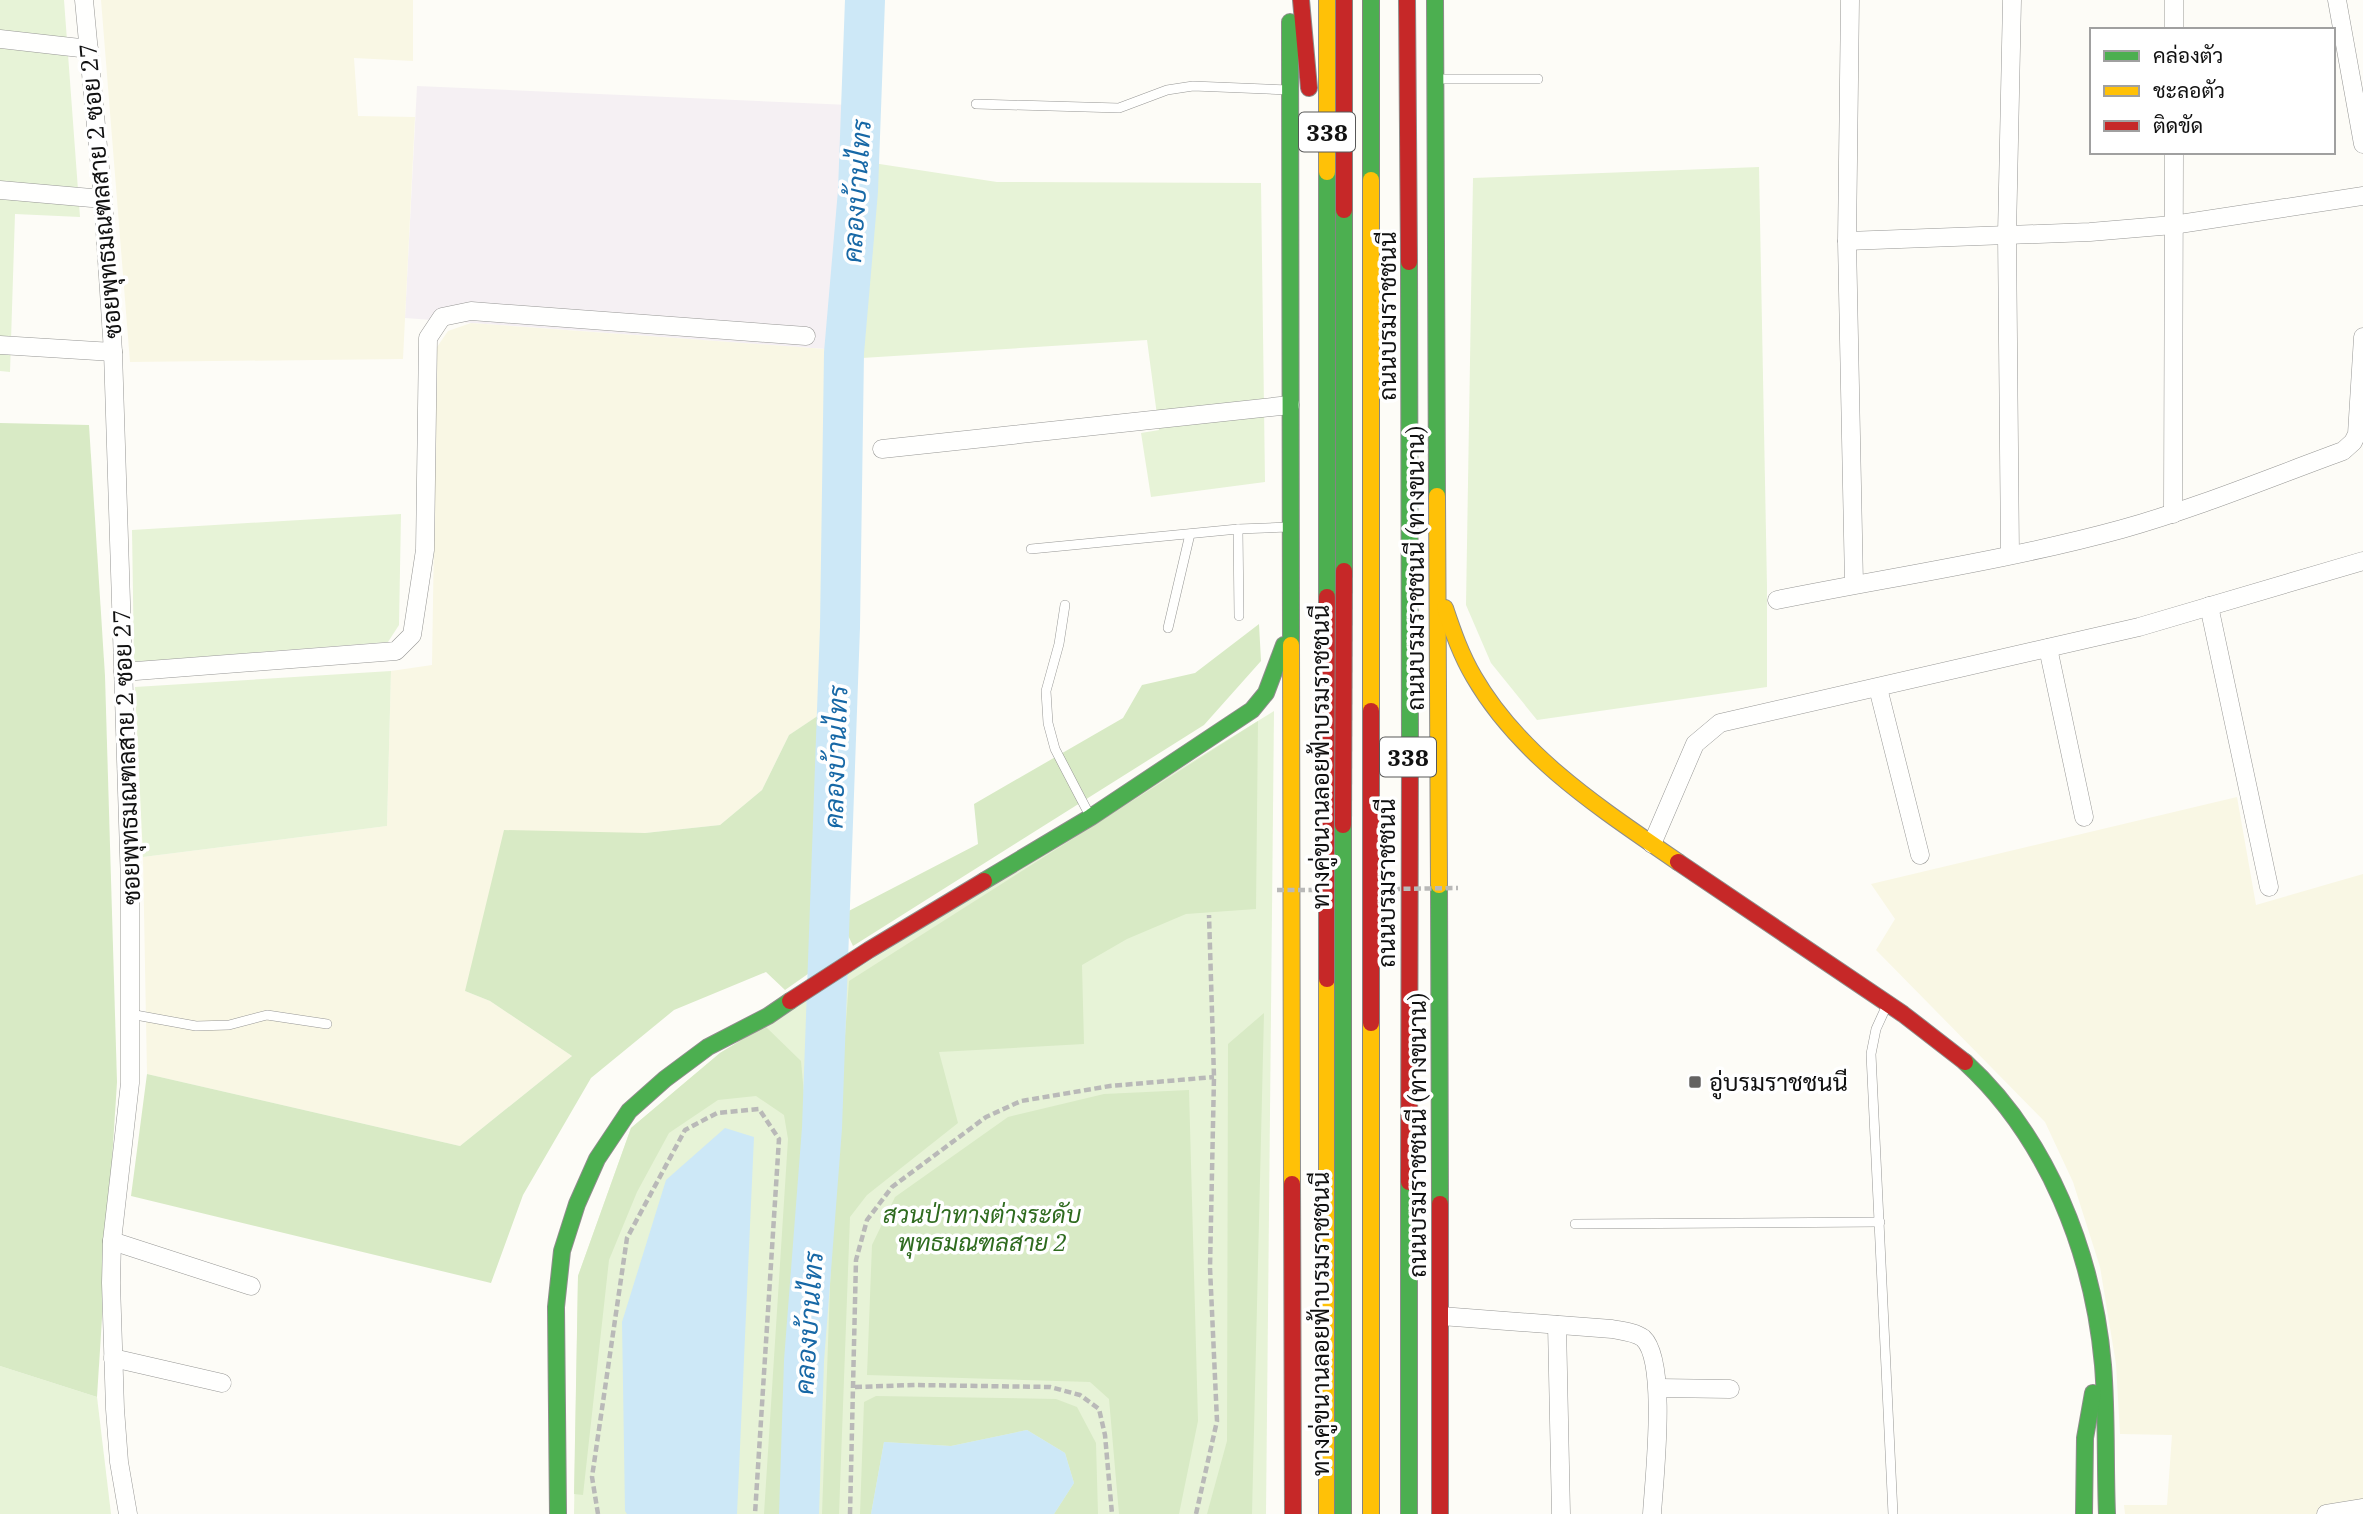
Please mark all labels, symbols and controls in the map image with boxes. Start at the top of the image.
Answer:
legend [2090,28,2335,154]
text: คล่องตัว [2153,41,2223,69]
street label: ซอยพุทธมณฑลสาย 2 ซอย 27 [71,42,130,340]
text: ชะลอตัว [2153,76,2225,104]
text: ติดขัด [2153,111,2203,139]
road number: 338 [1299,113,1355,152]
water label: คลองบ้านไทร [834,117,878,264]
street label: ถนนบรมราชชนนี [1371,231,1403,401]
street label: ถนนบรมราชชนนี (ทางขนาน) [1399,425,1431,711]
street label: ทางคู่ขนานลอยฟ้าบรมราชชนนี [1304,605,1338,909]
street label: ซอยพุทธมณฑลสาย 2 ซอย 27 [105,608,148,905]
water label: คลองบ้านไทร [816,683,855,829]
road number: 338 [1380,737,1436,776]
street label: ถนนบรมราชชนนี [1370,798,1402,968]
street label: ถนนบรมราชชนนี (ทางขนาน) [1401,992,1433,1278]
place label: อู่บรมราชชนนี [1709,1066,1848,1100]
marker: อู่บรมราชชนนี [1687,1074,1703,1090]
street label: ทางคู่ขนานลอยฟ้าบรมราชชนนี [1304,1172,1338,1476]
park label: สวนป่าทางต่างระดับ พุทธมณฑลสาย 2 [883,1198,1082,1259]
water label: คลองบ้านไทร [786,1249,830,1396]

